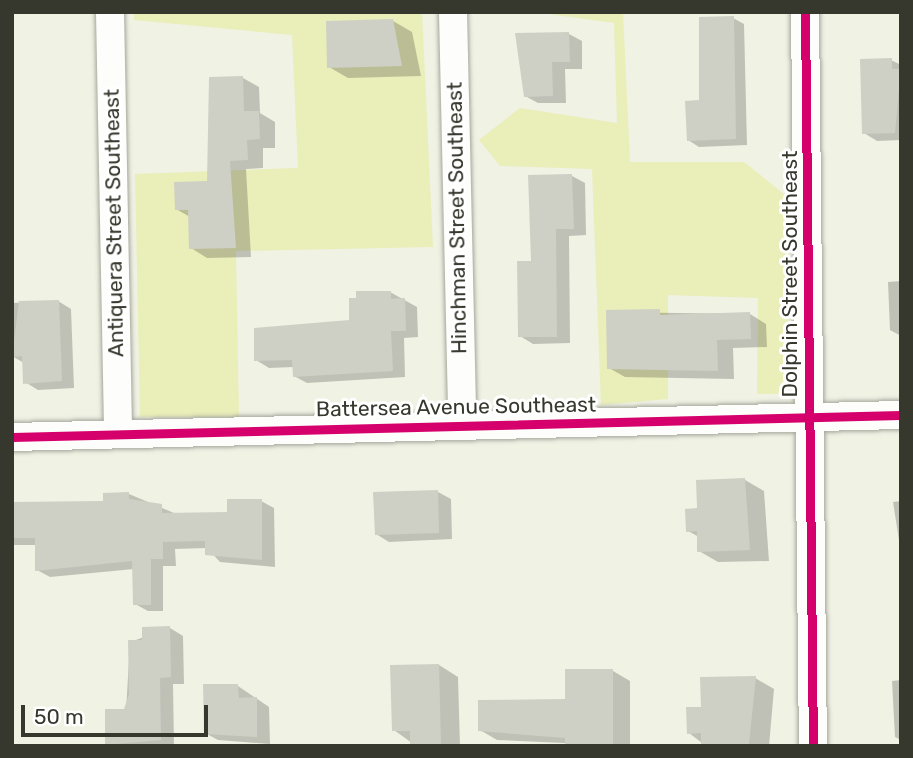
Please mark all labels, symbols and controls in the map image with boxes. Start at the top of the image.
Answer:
street label: Hinchman Street Southeast [442,82,472,354]
street label: Antiquera Street Southeast [99,89,129,357]
street label: Dolphin Street Southeast [777,151,803,397]
street label: Battersea Avenue Southeast [316,392,596,422]
scale bar [24,692,212,736]
text: 50 m [34,704,84,729]

